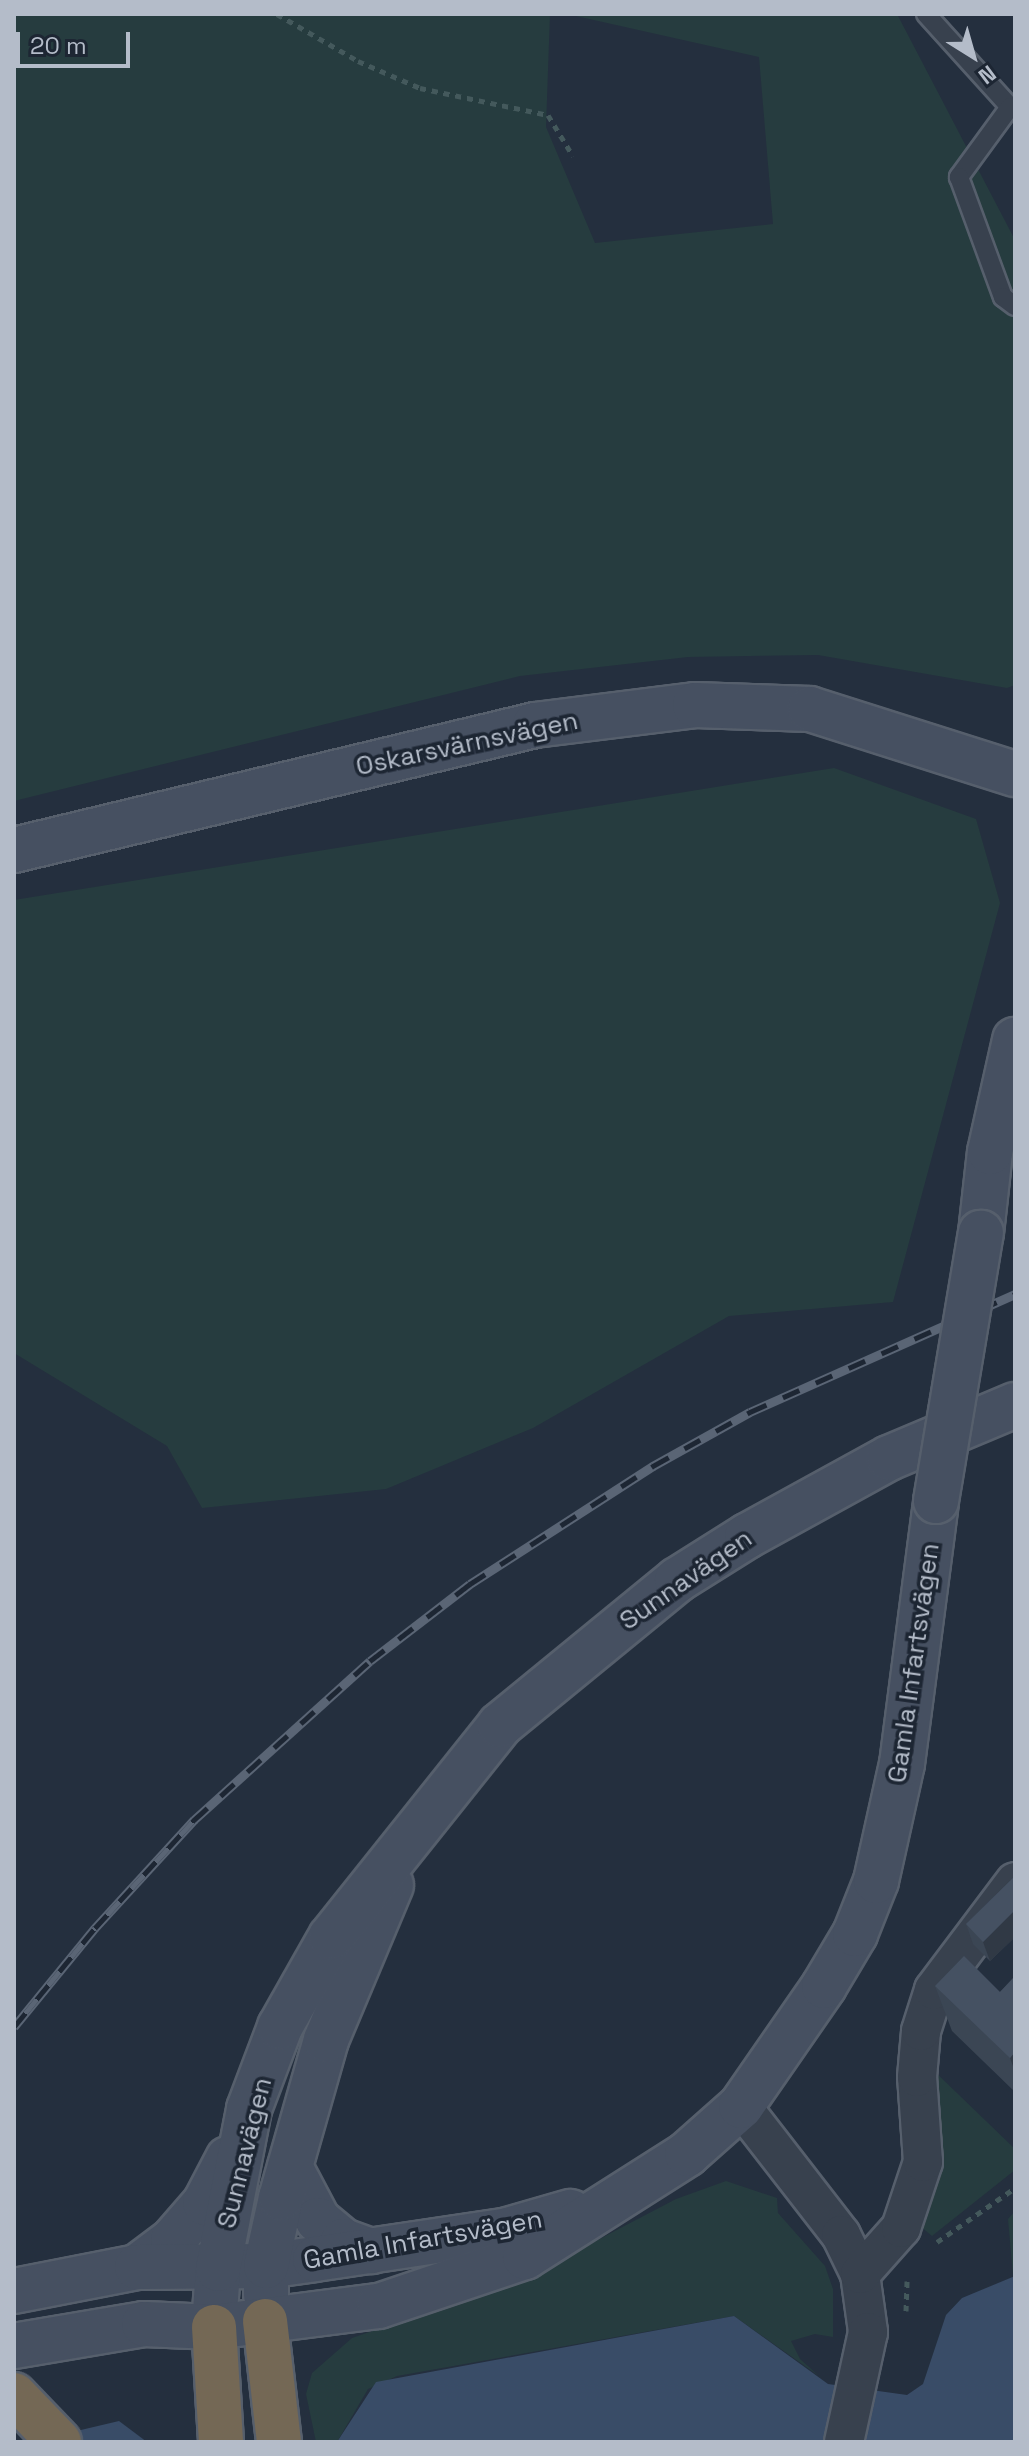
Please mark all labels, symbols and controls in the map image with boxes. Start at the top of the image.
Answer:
scale bar [20,16,134,66]
north arrow [933,16,1013,96]
text: 20 m [30,30,87,61]
text: N [973,60,1002,91]
street label: Oskarsvärnsvägen [353,705,581,783]
street label: Sunnavägen [614,1523,758,1637]
street label: Gamla Infartsvägen [882,1541,946,1785]
street label: Sunnavägen [211,2074,279,2232]
street label: Gamla Infartsvägen [301,2204,545,2276]

